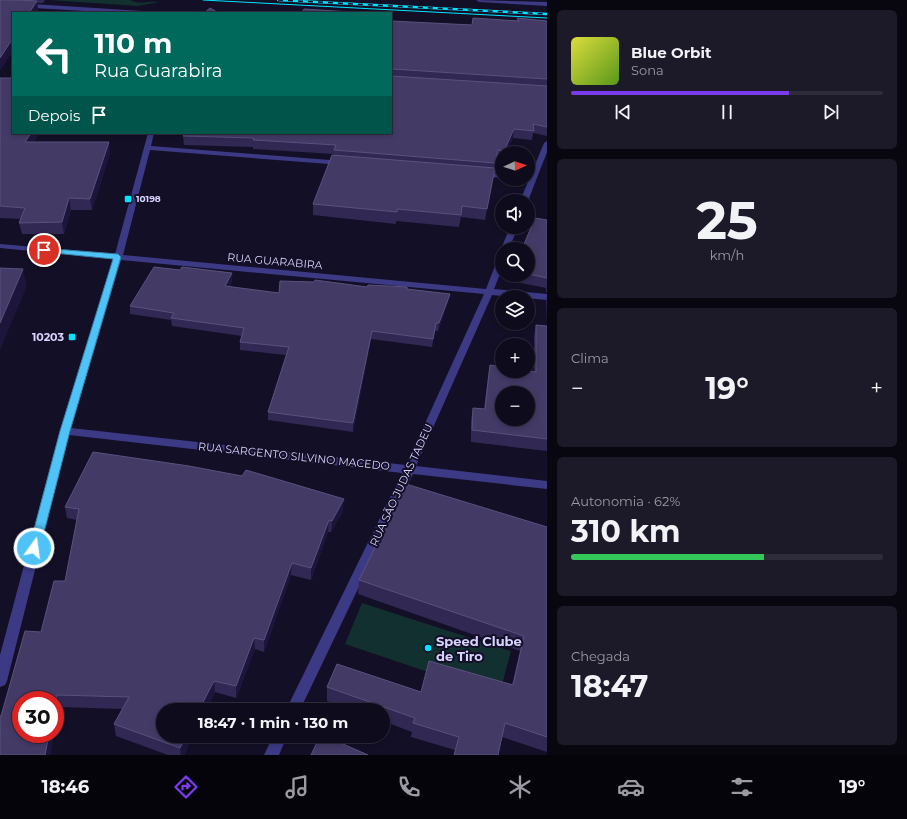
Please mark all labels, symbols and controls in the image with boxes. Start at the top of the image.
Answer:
text: 110 m [94,26,172,60]
icon: left [28,28,80,80]
text: Blue Orbit [631,43,711,62]
text: Rua Guarabira [94,60,222,82]
text: Sona [631,62,664,78]
icon: previous [612,101,634,123]
icon: pause [716,101,738,123]
icon: next [820,101,842,123]
icon: arrive [88,104,110,126]
text: Depois [28,106,80,125]
north arrow [495,146,535,186]
map controls [495,146,535,426]
text: 25 [696,189,758,252]
place label: 10198 [136,193,161,204]
marker: 10198 [123,194,133,204]
button: sound [495,194,535,234]
pin [27,233,61,267]
icon: arrive [33,239,55,261]
button: search [495,242,535,282]
text: km/h [710,247,744,263]
street label: RUA GUARABIRA [227,250,323,272]
button: layers [495,290,535,330]
place label: 10203 [32,330,64,344]
marker: 10203 [67,332,77,342]
button: + [495,338,535,378]
text: Clima [571,350,609,366]
text: 19° [705,370,749,407]
text: − [571,375,584,402]
text: + [870,375,883,402]
button: − [495,386,535,426]
street label: RUA SÃO JUDAS TADEU [366,421,436,549]
street label: RUA SARGENTO SILVINO MACEDO [197,439,391,473]
text: Autonomia · 62% [571,493,680,509]
text: 310 km [571,513,680,550]
position arrow [13,527,55,569]
place label: Speed Clube de Tiro [436,633,522,664]
marker: Speed Clube de Tiro [423,643,433,653]
text: Chegada [571,648,630,664]
text: 18:47 [571,668,648,705]
speed limit sign: 30 [12,691,64,743]
text: 18:47 · 1 min · 130 m [198,713,348,732]
icon: directions [172,773,200,801]
icon: music [283,773,311,801]
icon: phone [395,773,423,801]
icon: climate [506,773,534,801]
icon: car [617,773,645,801]
icon: filters [728,773,756,801]
text: 18:46 [42,776,89,798]
text: 19° [839,776,865,798]

